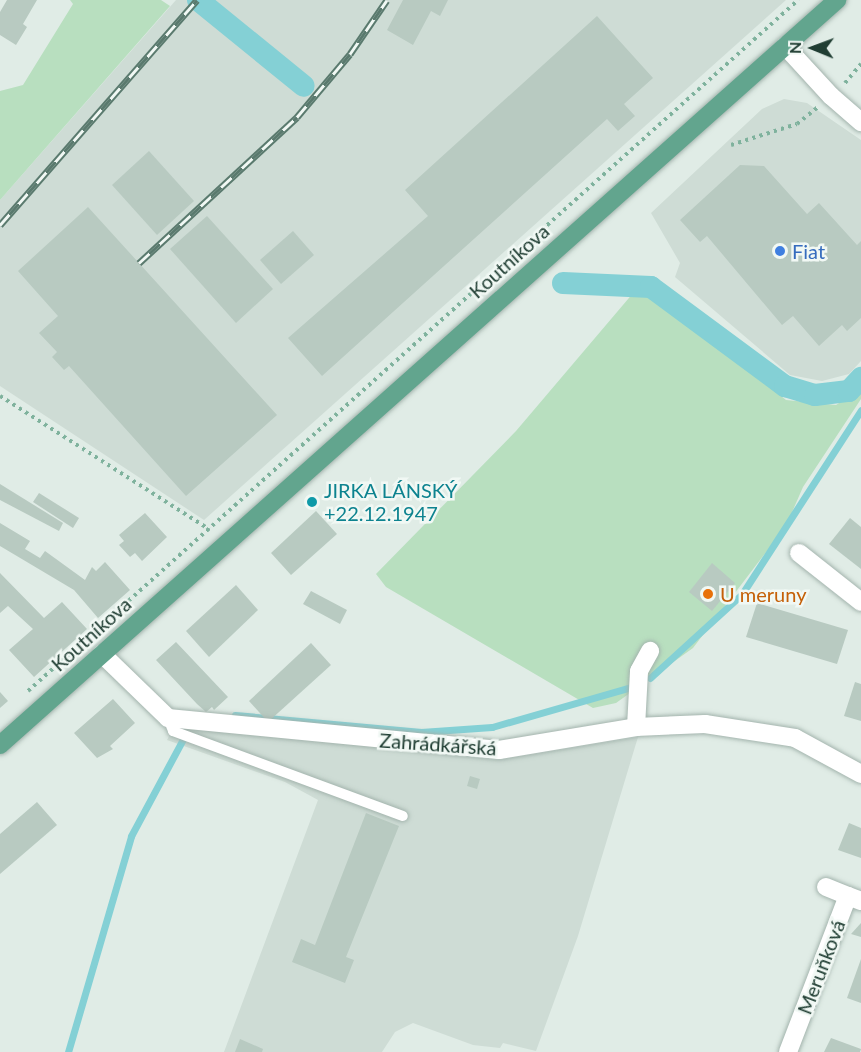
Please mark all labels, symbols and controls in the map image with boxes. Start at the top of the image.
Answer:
north arrow [783,18,843,78]
text: N [785,41,804,54]
street label: Koutníkova [464,219,554,303]
place label: Fiat [792,239,825,263]
marker: Fiat [773,244,787,258]
place label: JIRKA LÁNSKÝ +22.12.1947 [324,478,458,525]
marker: JIRKA LÁNSKÝ +22.12.1947 [305,495,319,509]
place label: U meruny [720,582,806,606]
marker: U meruny [701,587,715,601]
street label: Koutníkova [46,592,136,676]
street label: Zahrádkářská [379,728,497,760]
street label: Meruňková [792,916,850,1018]

